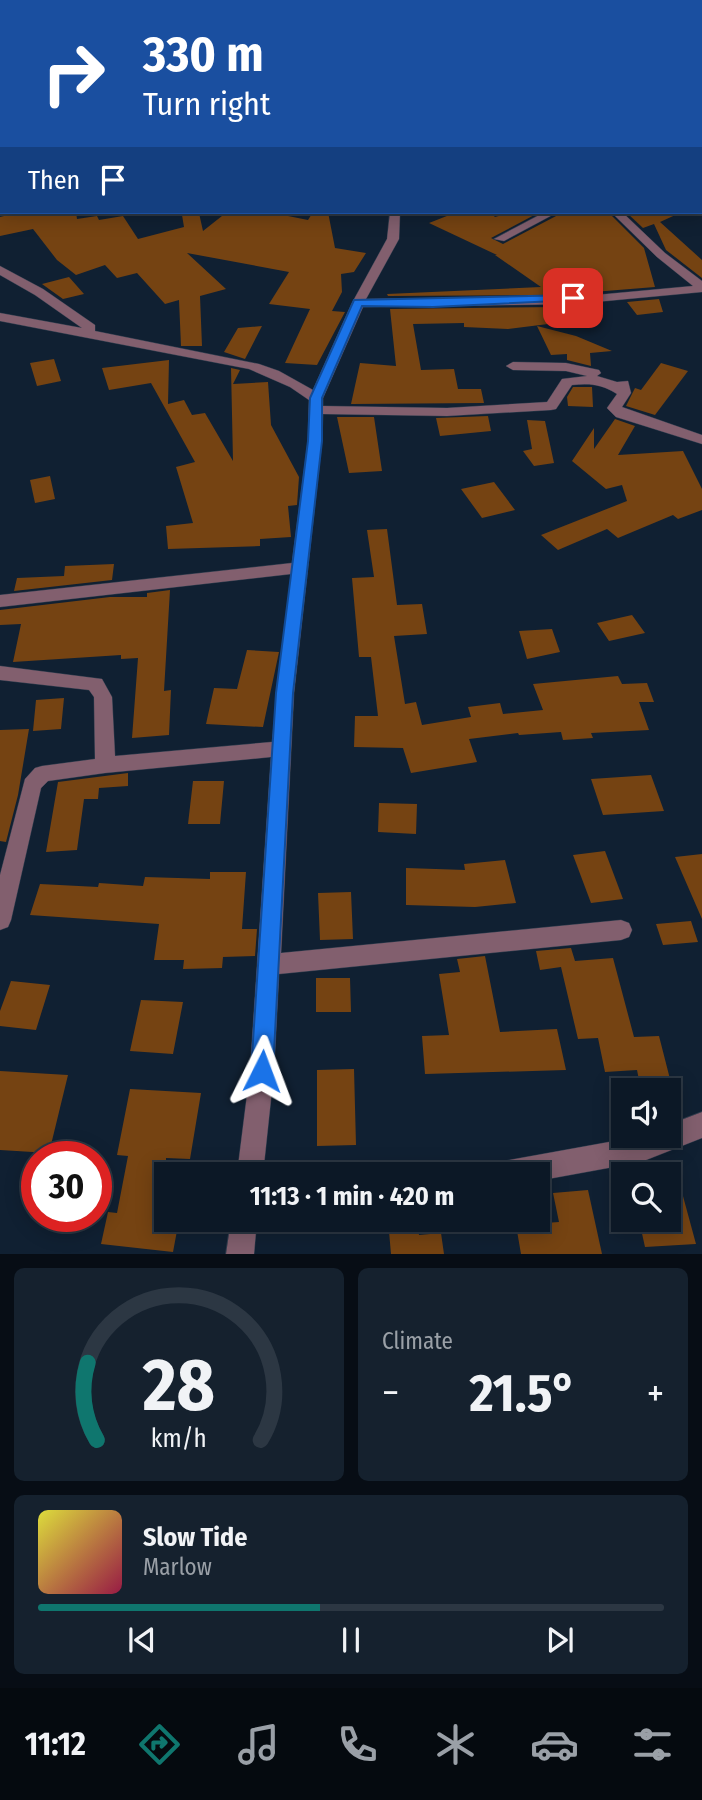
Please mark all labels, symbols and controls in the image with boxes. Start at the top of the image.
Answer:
text: 330 m [143,25,264,84]
icon: right [28,28,119,119]
text: Turn right [143,85,270,123]
icon: arrive [94,161,132,199]
text: Then [28,165,80,196]
pin [543,268,603,328]
icon: arrive [554,279,592,317]
position arrow [225,1034,299,1108]
map controls [611,1078,681,1232]
button: sound [611,1078,681,1148]
speed limit sign: 30 [21,1141,112,1232]
button: search [611,1162,681,1232]
text: 11:13 · 1 min · 420 m [250,1181,454,1212]
text: Climate [382,1327,453,1355]
text: 28 [142,1343,215,1430]
text: 21.5° [469,1362,576,1425]
text: − [382,1370,399,1416]
text: + [647,1370,664,1416]
text: km/h [151,1424,207,1454]
text: Slow Tide [143,1522,247,1553]
text: Marlow [143,1553,212,1581]
icon: previous [123,1621,161,1659]
icon: pause [332,1621,370,1659]
icon: next [541,1621,579,1659]
icon: directions [135,1720,184,1769]
icon: music [234,1720,283,1769]
icon: phone [333,1720,382,1769]
icon: climate [431,1720,480,1769]
icon: car [530,1720,579,1769]
icon: filters [628,1720,677,1769]
text: 11:12 [25,1725,86,1763]

